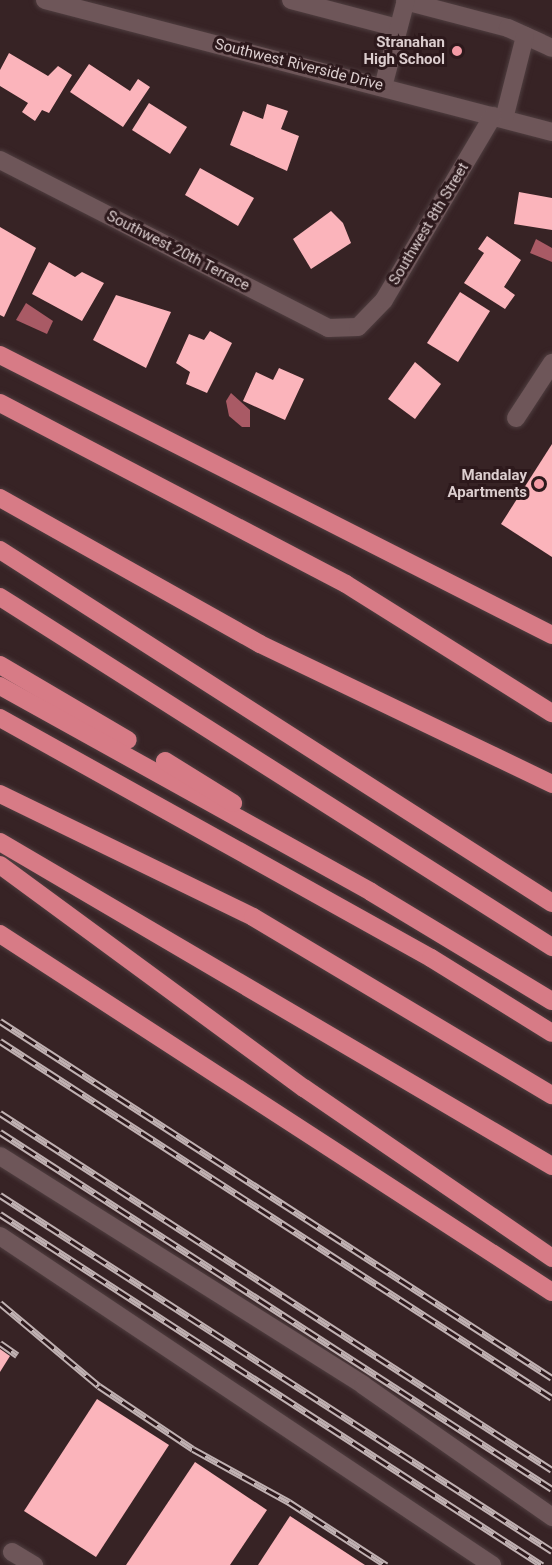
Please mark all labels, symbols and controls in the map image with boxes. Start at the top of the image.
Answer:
place label: Stranahan High School [363,33,445,68]
street label: Southwest Riverside Drive [213,35,385,95]
marker: Stranahan High School [450,44,464,58]
street label: Southwest 8th Street [385,160,473,288]
street label: Southwest 20th Terrace [103,207,253,295]
place label: Mandalay Apartments [447,466,527,501]
marker: Mandalay Apartments [532,477,546,491]

